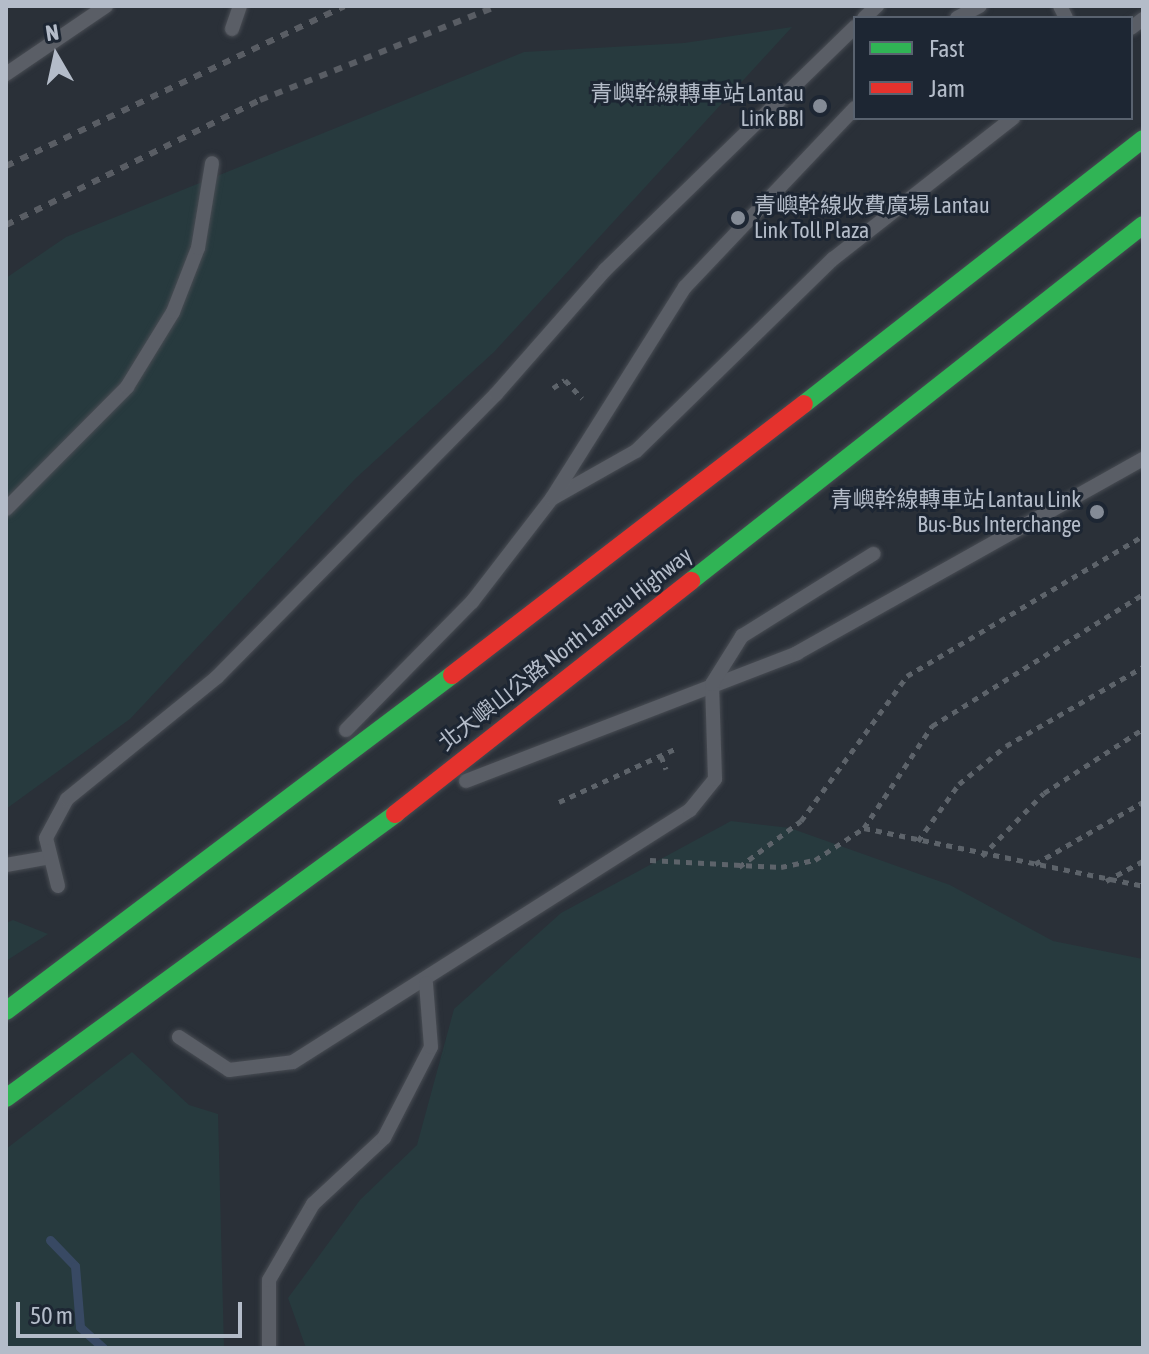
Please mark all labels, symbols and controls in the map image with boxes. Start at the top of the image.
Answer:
north arrow [16,16,96,96]
legend [853,16,1133,120]
text: N [44,18,61,46]
text: Fast [929,35,965,62]
text: Jam [929,75,965,102]
place label: 青嶼幹線轉車站 Lantau Link BBI [590,80,804,132]
marker: 青嶼幹線轉車站 Lantau Link BBI [811,97,829,115]
place label: 青嶼幹線收費廣場 Lantau Link Toll Plaza [754,192,990,244]
marker: 青嶼幹線收費廣場 Lantau Link Toll Plaza [729,209,747,227]
place label: 青嶼幹線轉車站 Lantau Link Bus-Bus Interchange [830,486,1081,538]
marker: 青嶼幹線轉車站 Lantau Link Bus-Bus Interchange [1088,503,1106,521]
street label: 北大嶼山公路 North Lantau Highway [433,542,697,756]
scale bar [20,1286,246,1336]
text: 50 m [30,1302,73,1329]

